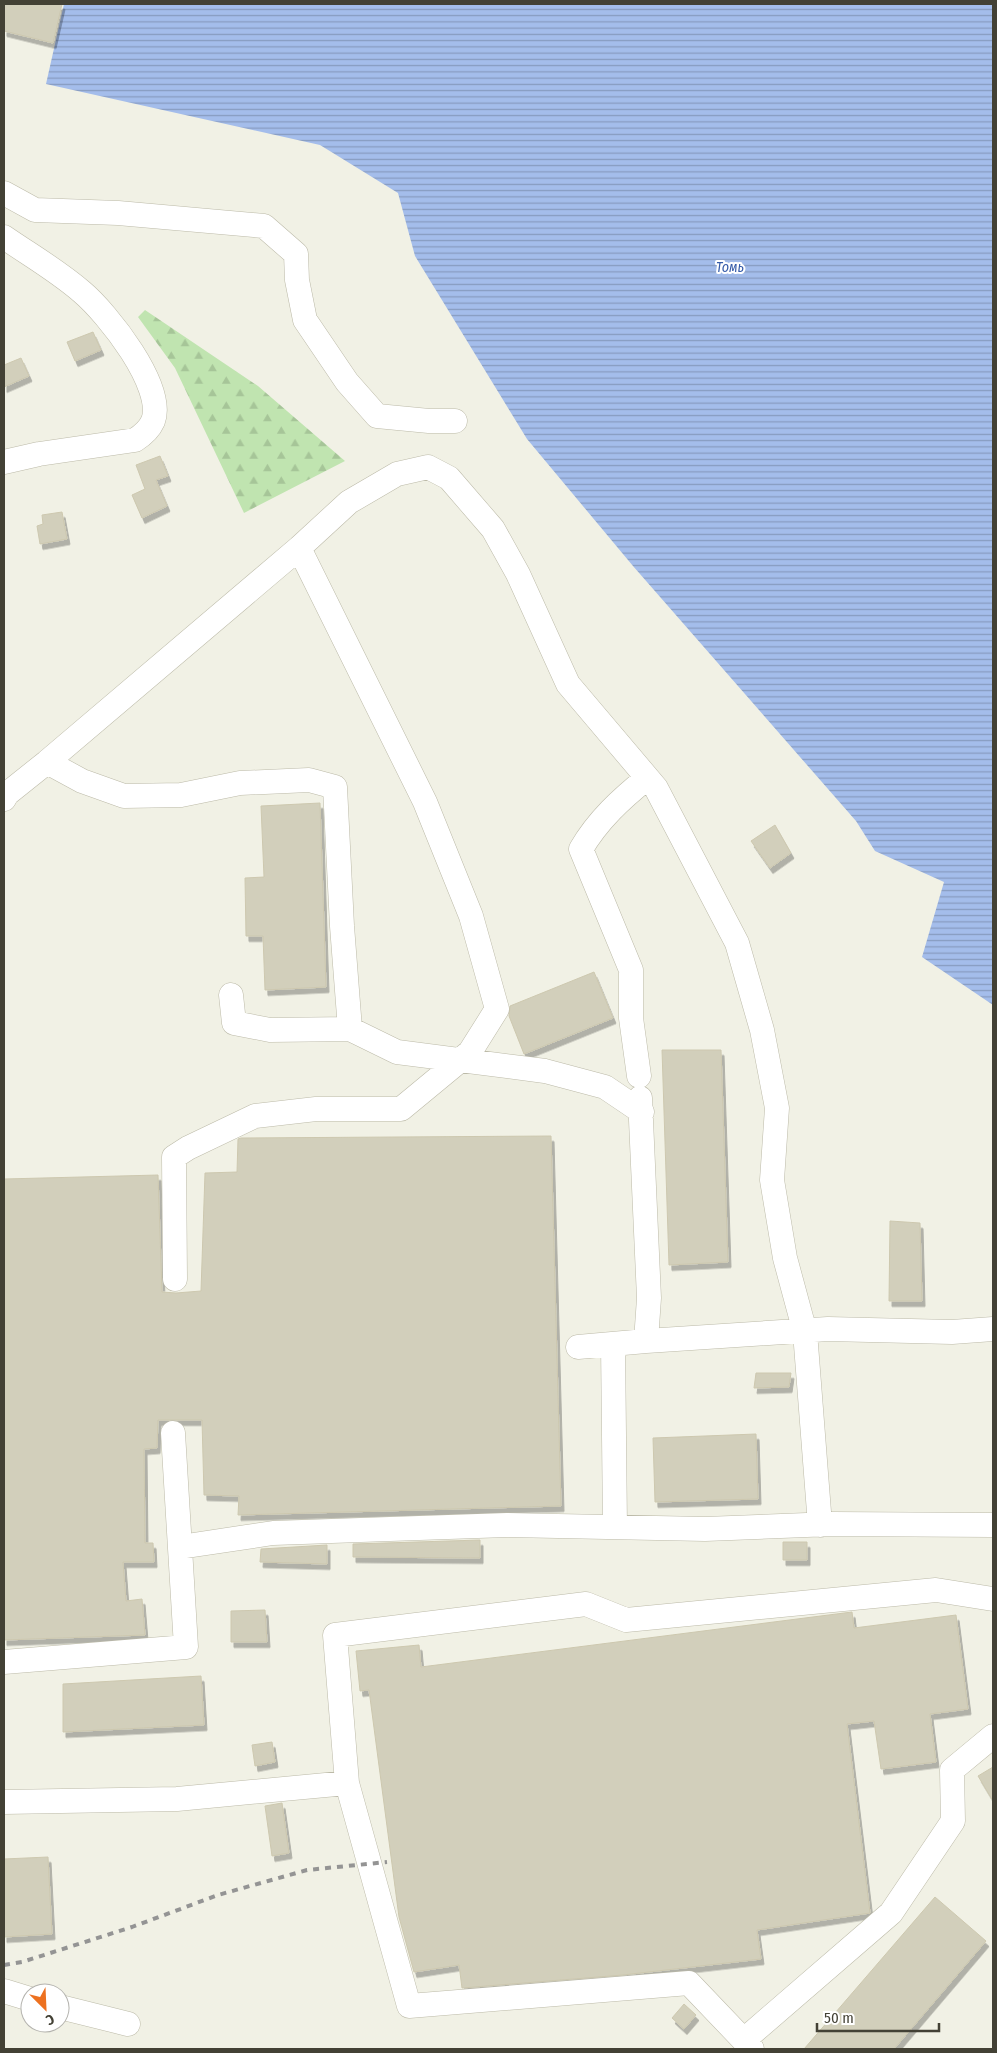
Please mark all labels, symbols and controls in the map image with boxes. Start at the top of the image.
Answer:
water label: Томь [716,259,744,276]
north arrow [20,1983,70,2033]
scale bar [817,2000,940,2032]
text: 50 m [824,2009,854,2027]
text: С [43,2010,57,2029]

